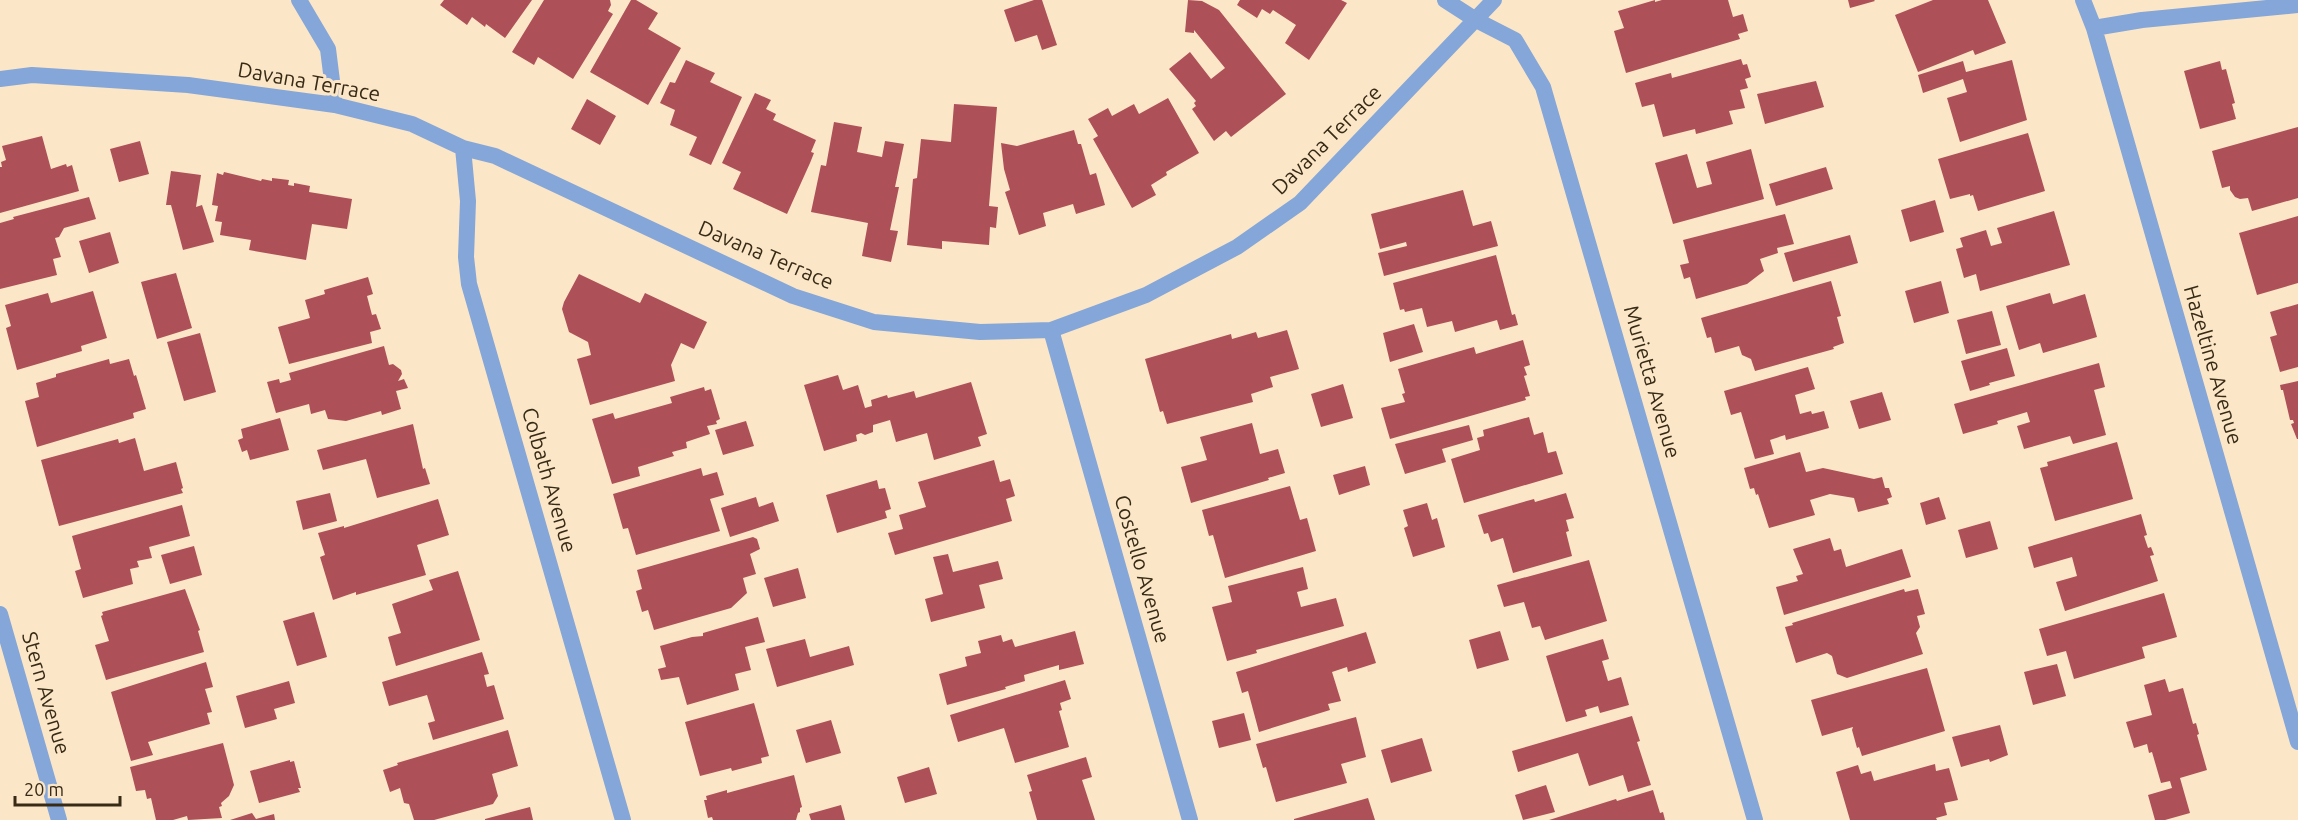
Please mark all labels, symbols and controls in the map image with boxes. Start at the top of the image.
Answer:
street label: Davana Terrace [236,57,382,105]
street label: Davana Terrace [1267,80,1386,199]
street label: Davana Terrace [695,215,838,293]
street label: Hazeltine Avenue [2180,282,2248,447]
street label: Murietta Avenue [1620,303,1686,461]
street label: Colbath Avenue [518,405,582,555]
street label: Costello Avenue [1110,492,1176,646]
street label: Stern Avenue [18,629,76,757]
scale bar [15,769,120,807]
text: 20 m [24,779,64,799]

